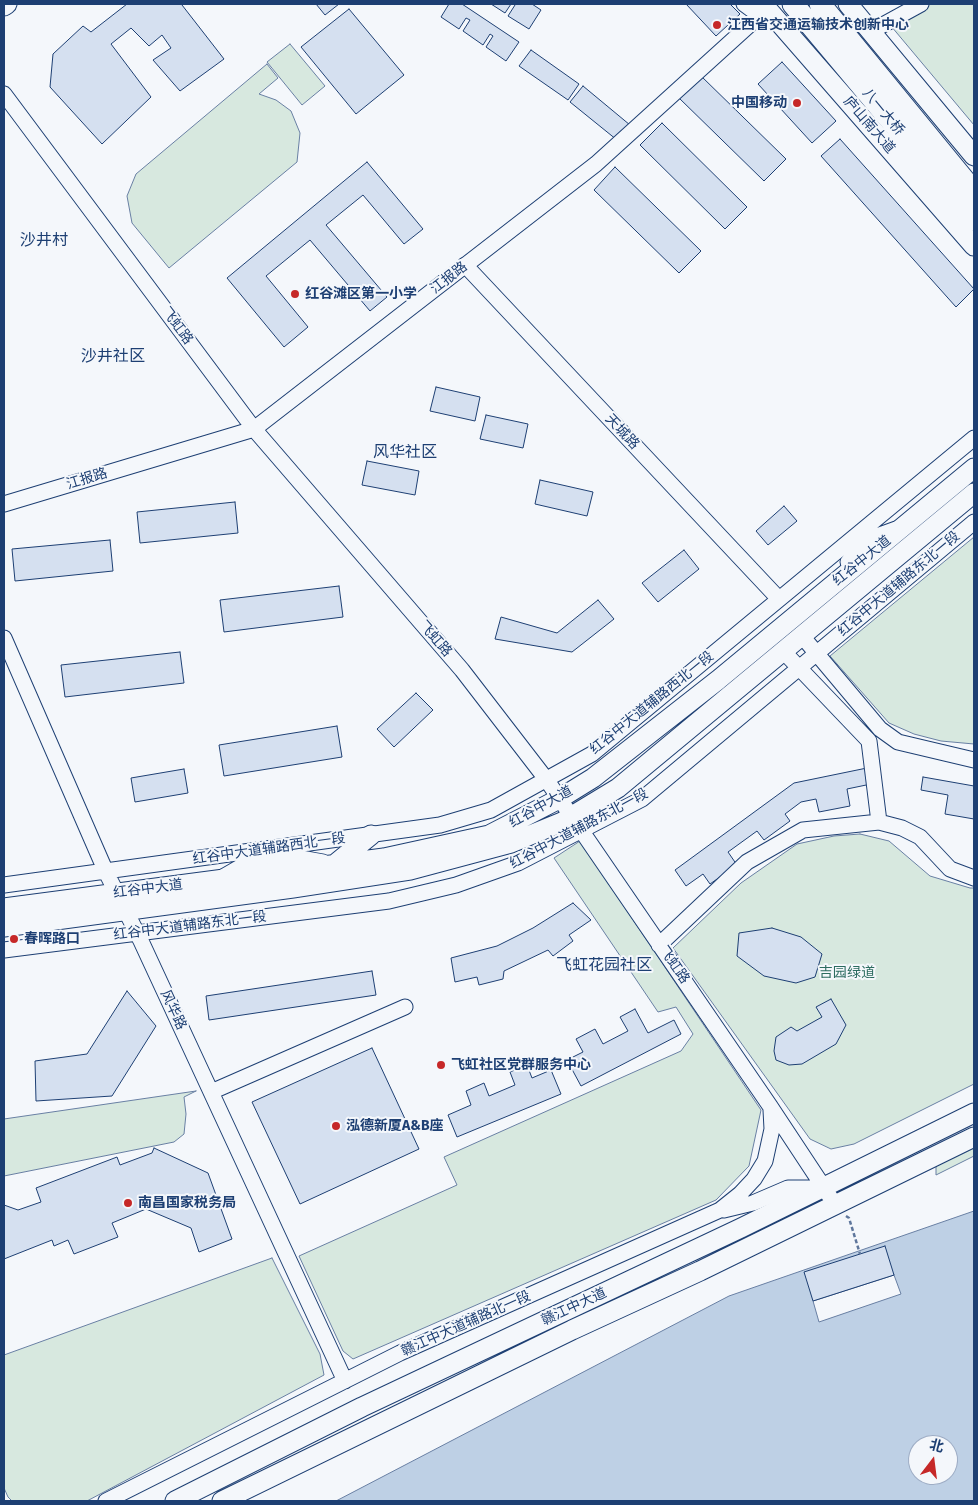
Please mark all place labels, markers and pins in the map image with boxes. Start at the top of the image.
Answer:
place label: 江西省交通运输技术创新中心 [727,17,909,33]
marker: 江西省交通运输技术创新中心 [711,19,723,31]
place label: 中国移动 [731,95,787,111]
marker: 中国移动 [791,97,803,109]
place label: 红谷滩区第一小学 [305,286,417,302]
marker: 红谷滩区第一小学 [289,288,301,300]
place label: 春晖路口 [24,931,80,947]
marker: 春晖路口 [8,933,20,945]
place label: 飞虹社区党群服务中心 [451,1057,591,1073]
marker: 飞虹社区党群服务中心 [435,1059,447,1071]
place label: 泓德新厦A&B座 [346,1118,444,1134]
marker: 泓德新厦A&B座 [330,1120,342,1132]
place label: 南昌国家税务局 [138,1195,236,1211]
marker: 南昌国家税务局 [122,1197,134,1209]

